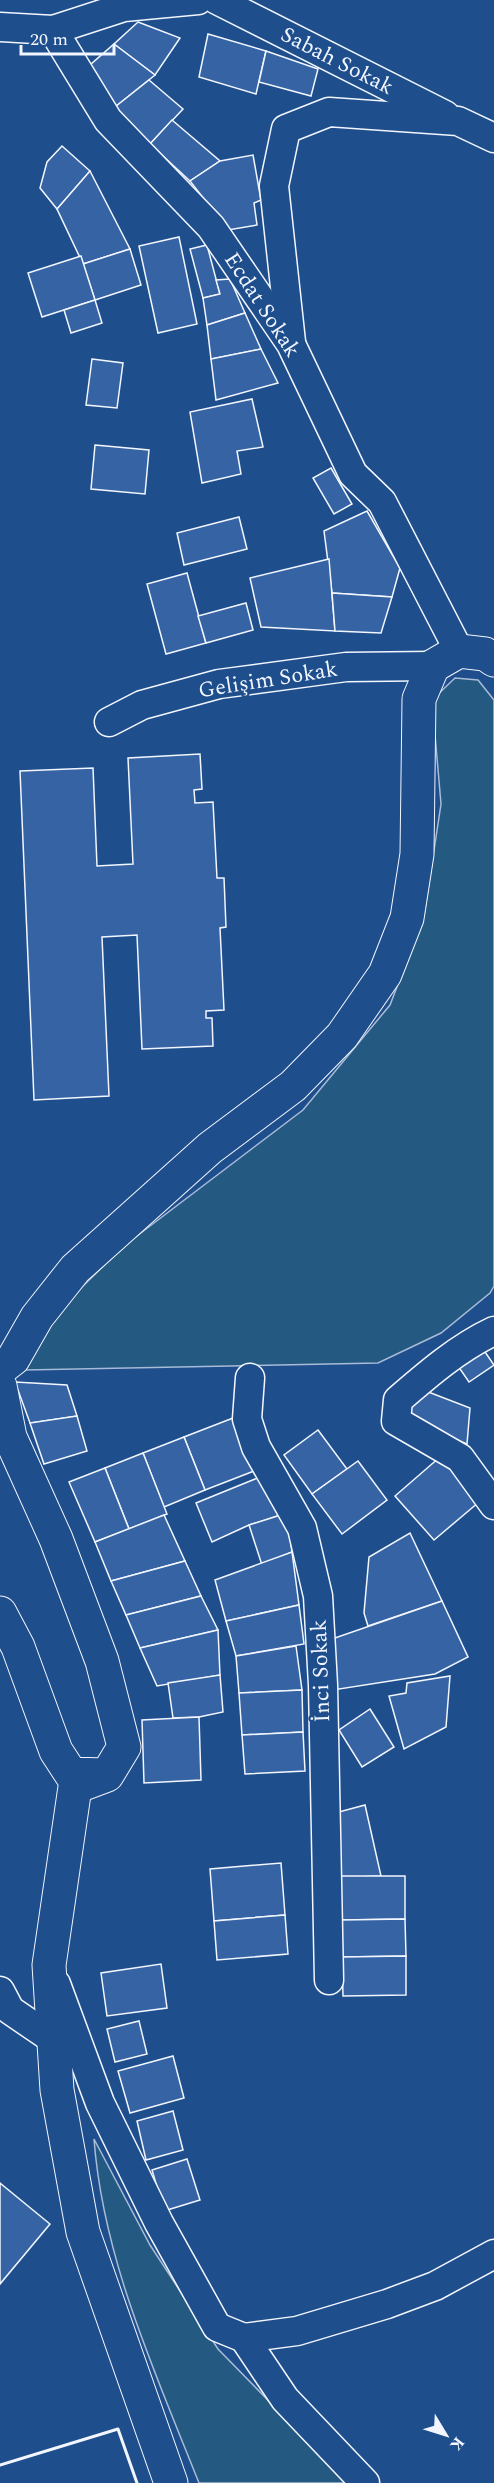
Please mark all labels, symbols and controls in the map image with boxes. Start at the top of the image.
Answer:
scale bar [21,18,114,56]
street label: Sabah Sokak [275,18,399,104]
text: 20 m [30,26,68,53]
street label: Ecdat Sokak [215,246,309,364]
street label: Gelişim Sokak [196,653,340,707]
street label: İnci Sokak [303,1619,339,1723]
north arrow [416,2405,476,2465]
text: K [443,2431,470,2456]

